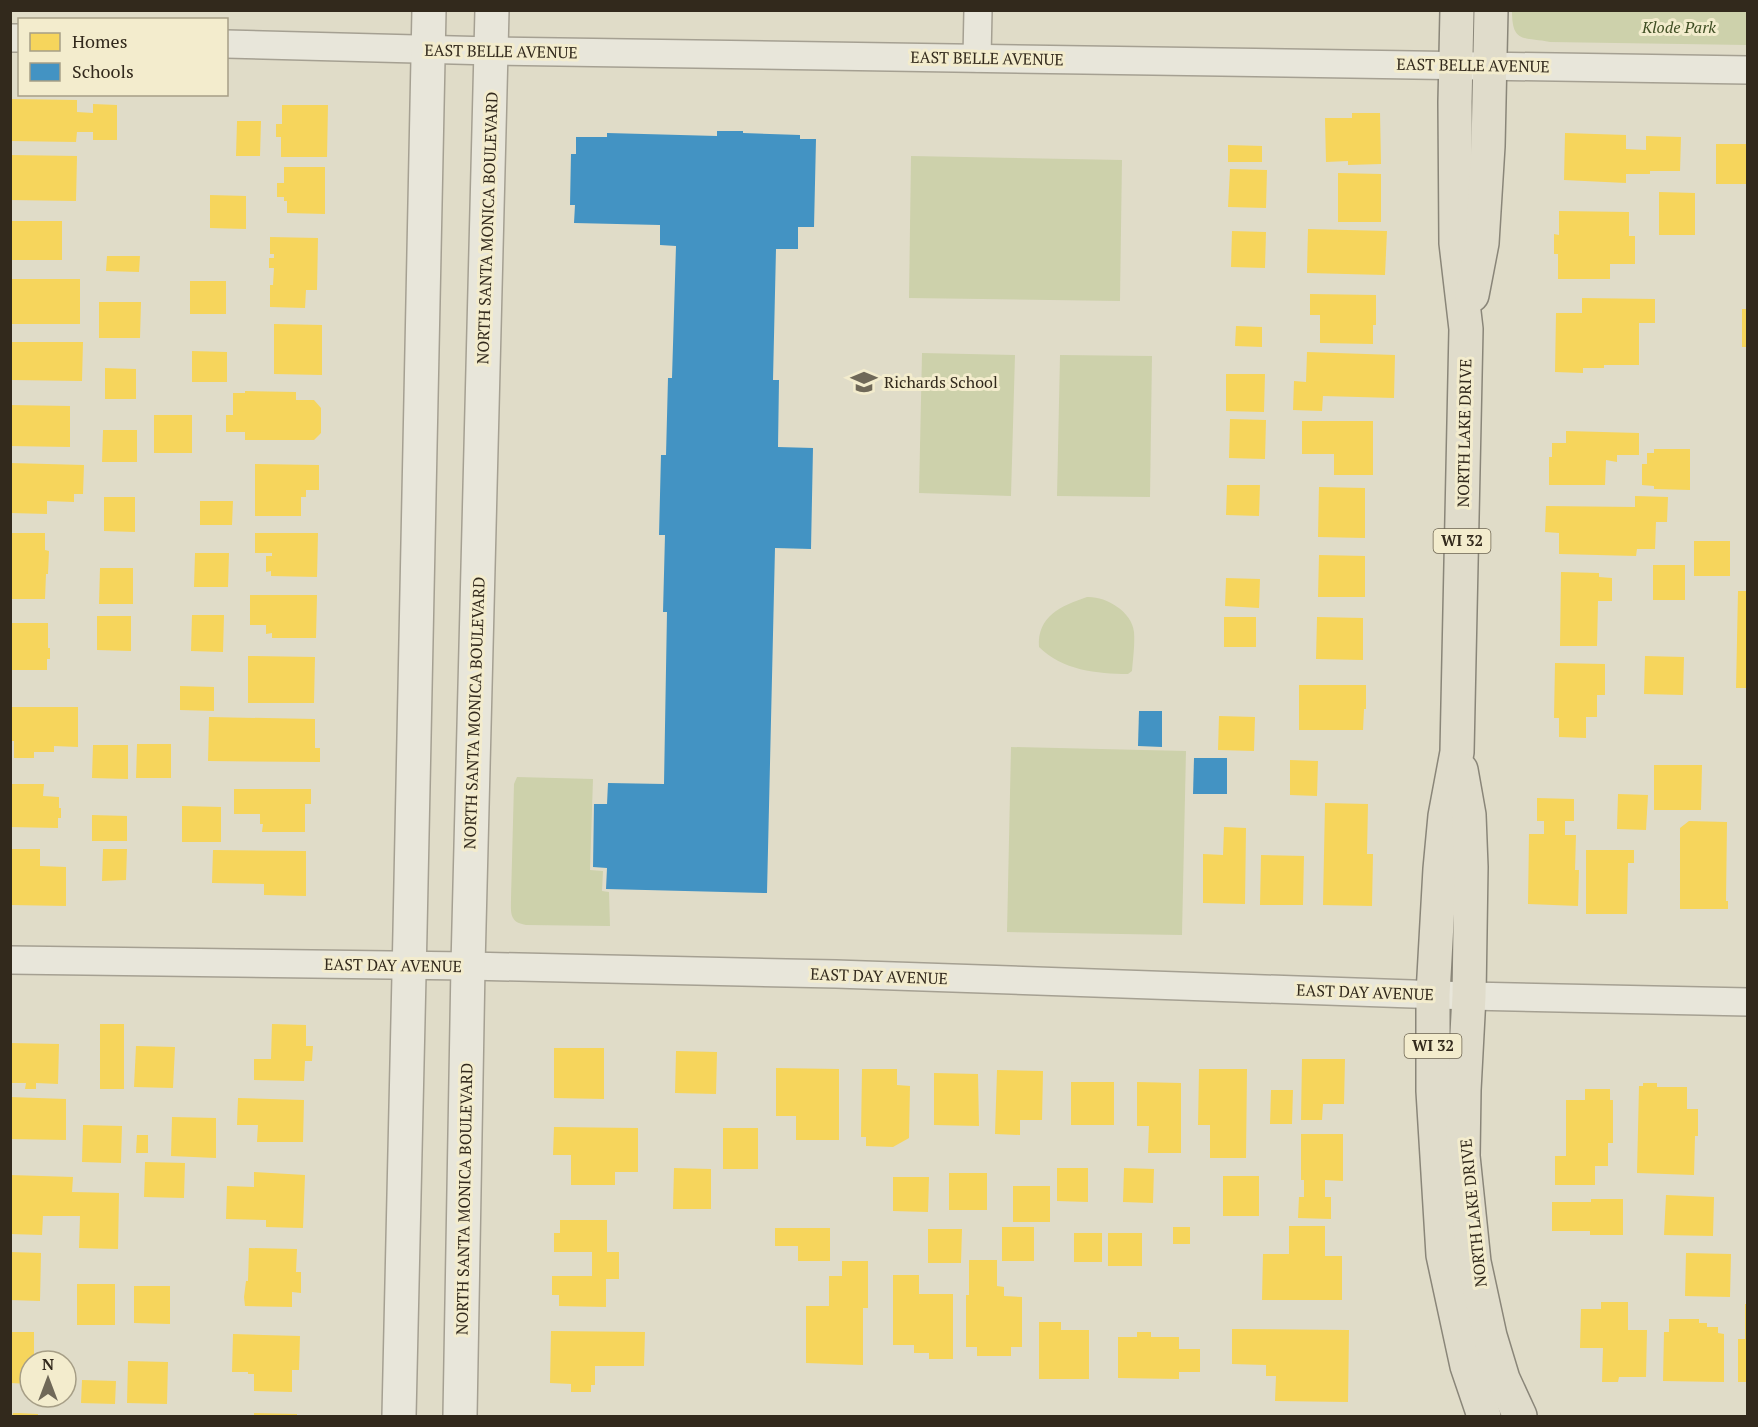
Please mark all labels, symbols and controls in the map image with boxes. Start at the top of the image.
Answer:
park label: Klode Park [1641,16,1716,38]
legend [18,18,228,96]
text: Homes [72,29,127,53]
street label: EAST BELLE AVENUE [424,39,578,63]
street label: EAST BELLE AVENUE [910,46,1064,70]
street label: EAST BELLE AVENUE [1396,53,1550,77]
text: Schools [72,59,134,83]
street label: NORTH SANTA MONICA BOULEVARD [471,91,503,365]
street label: NORTH LAKE DRIVE [1452,358,1476,508]
school or university icon: Richards School [849,367,879,397]
place label: Richards School [884,371,998,393]
road number: WI 32 [1434,529,1490,553]
street label: NORTH SANTA MONICA BOULEVARD [458,576,490,850]
street label: EAST DAY AVENUE [324,953,462,977]
street label: EAST DAY AVENUE [810,963,948,989]
street label: EAST DAY AVENUE [1296,979,1434,1005]
road number: WI 32 [1404,1034,1462,1058]
street label: NORTH SANTA MONICA BOULEVARD [451,1063,477,1335]
street label: NORTH LAKE DRIVE [1454,1138,1492,1288]
north arrow [18,1349,78,1409]
text: N [42,1353,54,1375]

